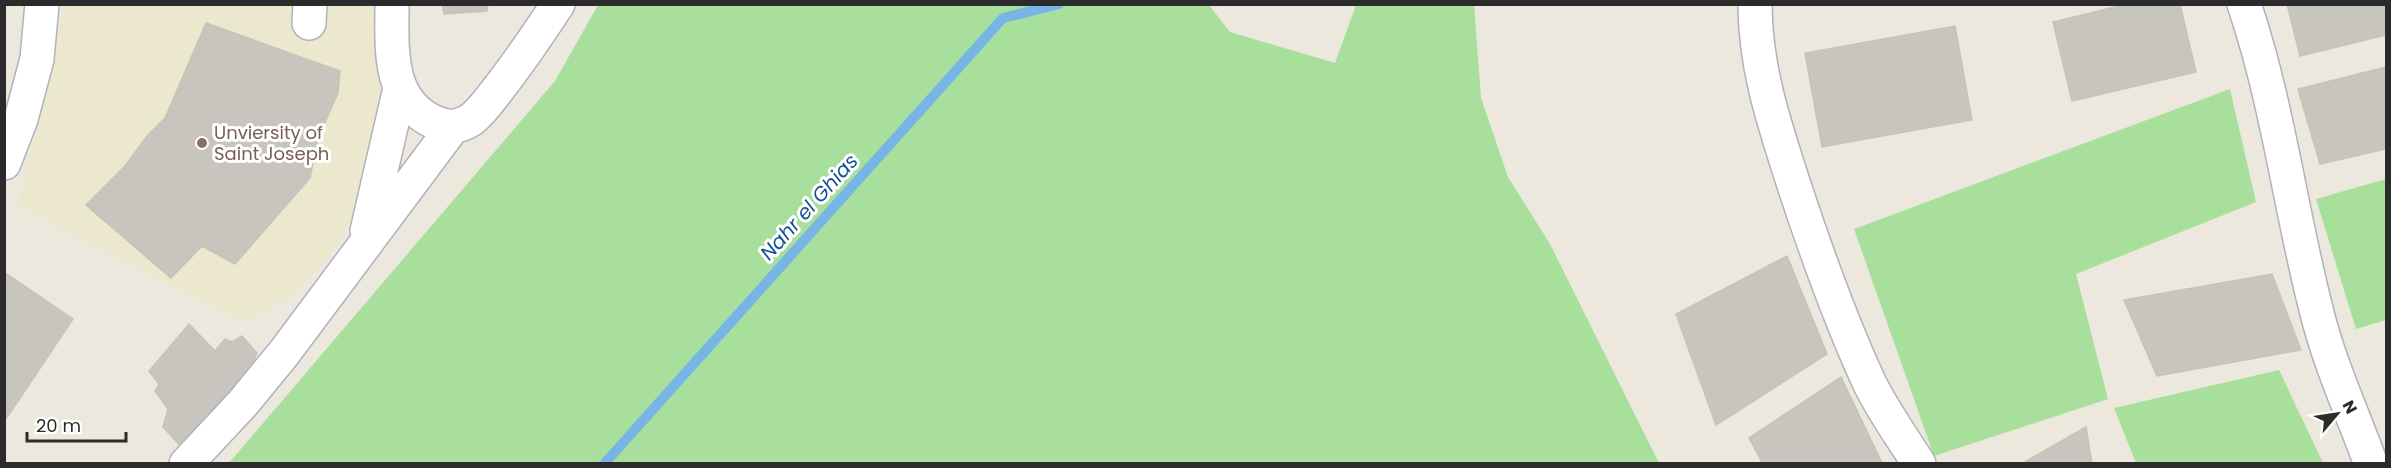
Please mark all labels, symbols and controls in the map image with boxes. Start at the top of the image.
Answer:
place label: Unviersity of Saint Joseph [214,120,329,166]
marker: Unviersity of Saint Joseph [195,136,209,150]
water label: Nahr el Ghias [754,148,864,266]
north arrow [2307,384,2367,444]
text: N [2337,396,2363,418]
scale bar [27,405,126,443]
text: 20 m [36,413,81,438]

